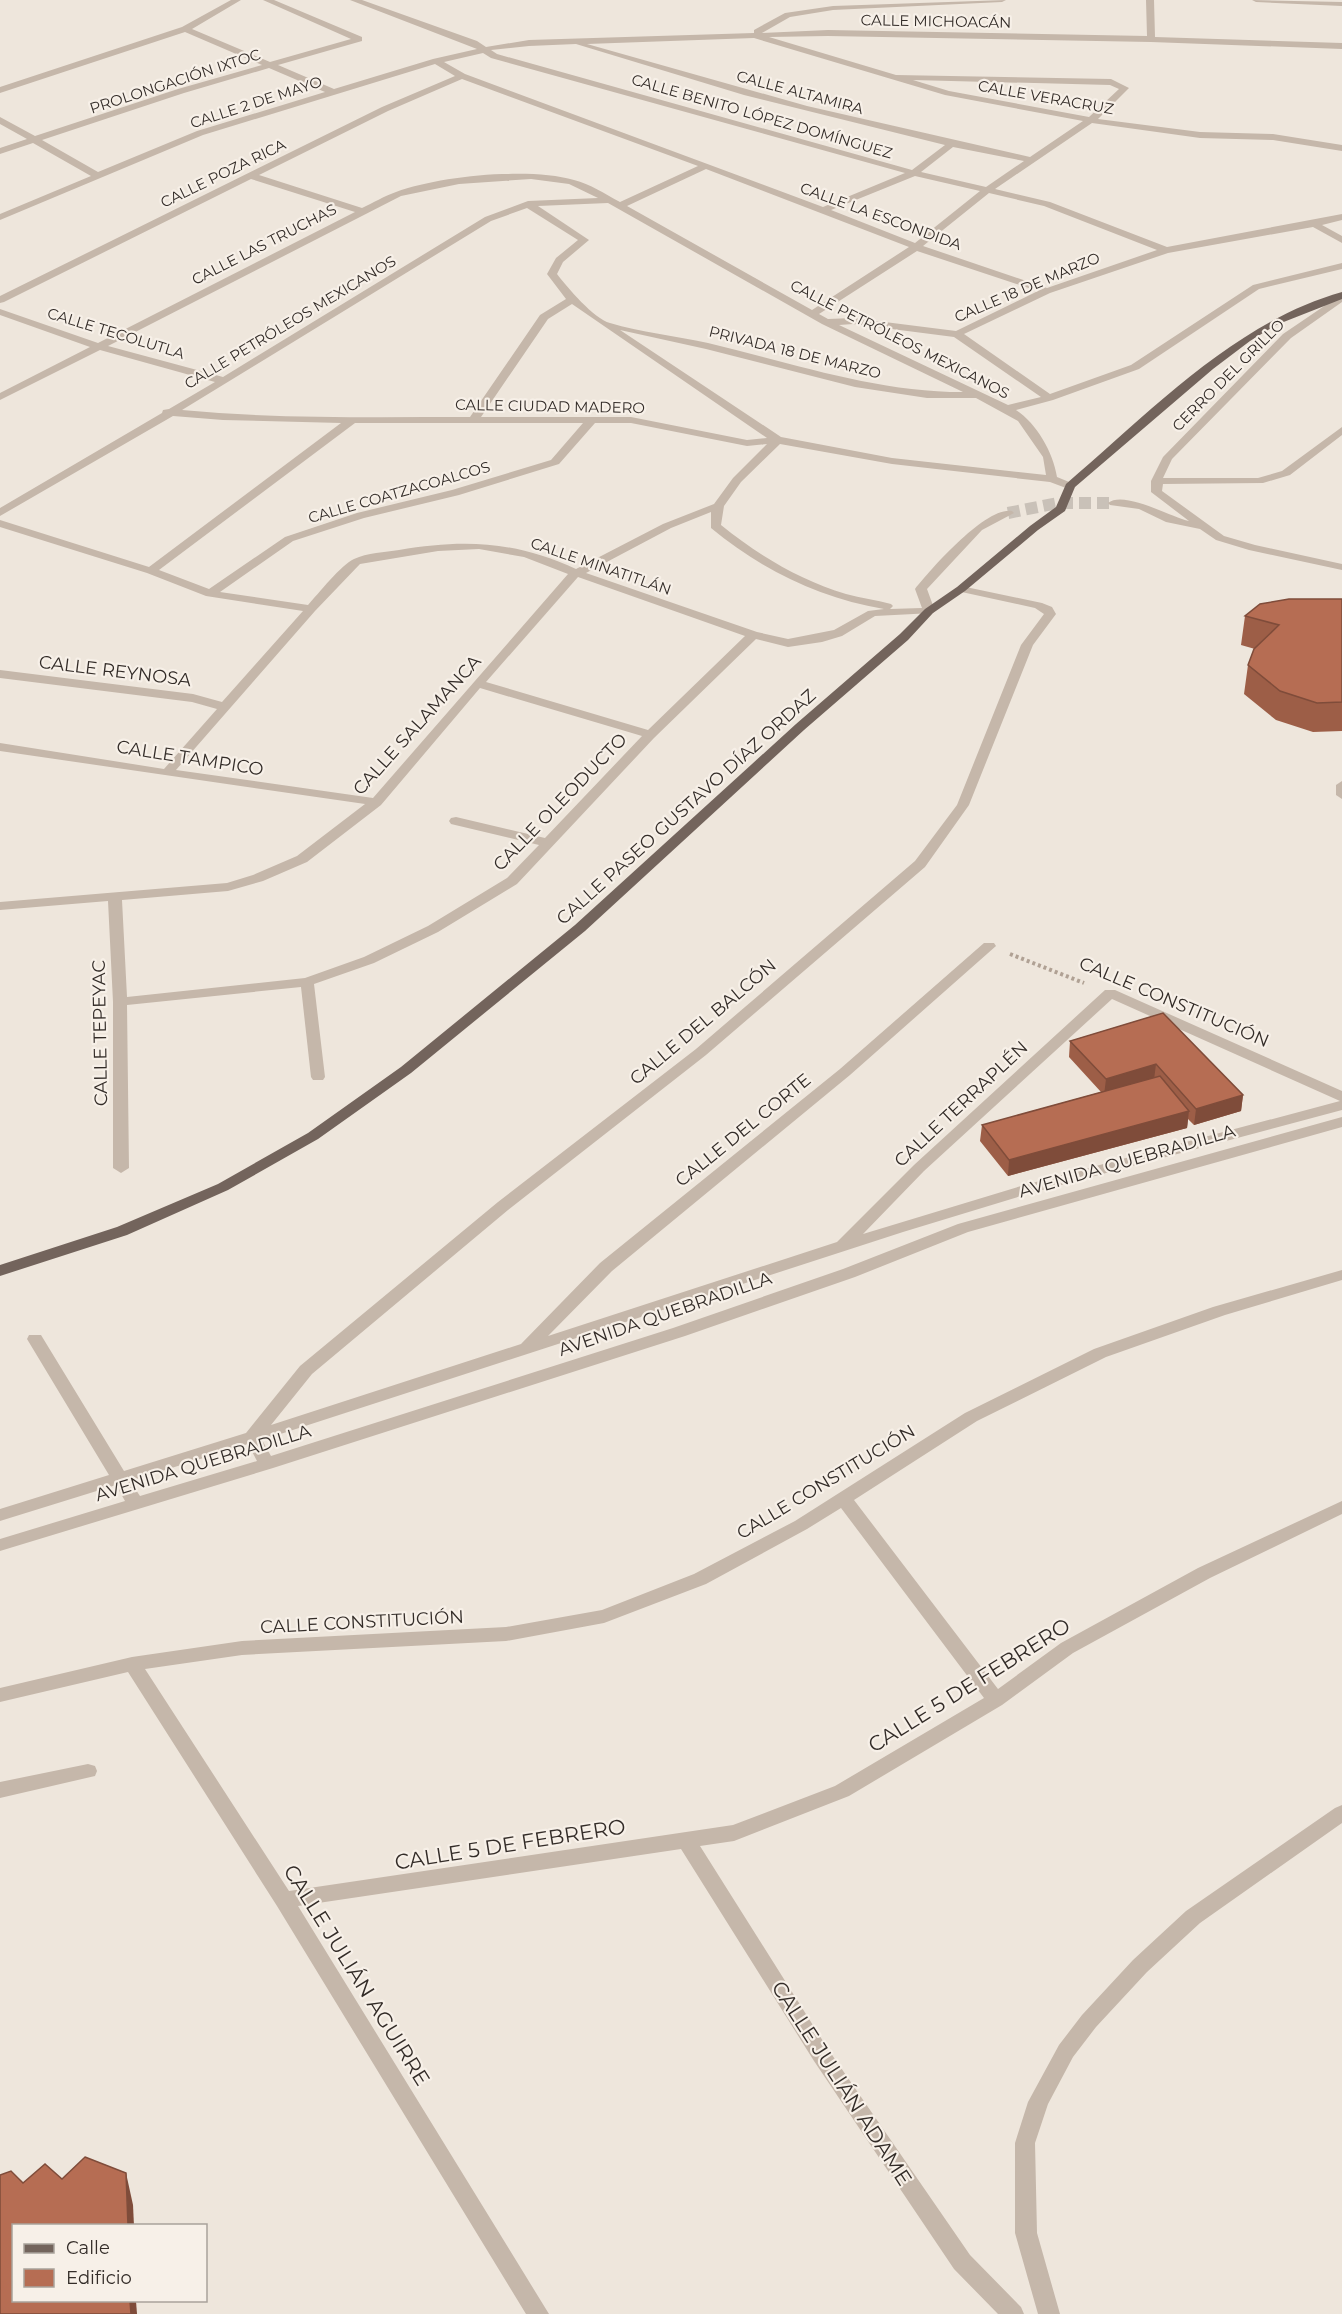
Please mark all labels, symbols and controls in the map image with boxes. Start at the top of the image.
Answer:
street label: CALLE MICHOACÁN [860,10,1012,32]
street label: PROLONGACIÓN IXTOC [87,44,263,118]
street label: CALLE ALTAMIRA [735,66,866,118]
street label: CALLE BENITO LÓPEZ DOMÍNGUEZ [629,70,895,162]
street label: CALLE 2 DE MAYO [188,72,324,132]
street label: CALLE VERACRUZ [977,76,1116,118]
street label: CALLE POZA RICA [157,134,289,212]
street label: CALLE LA ESCONDIDA [798,178,965,254]
street label: CALLE LAS TRUCHAS [189,199,339,289]
street label: CALLE 18 DE MARZO [951,248,1103,326]
street label: CALLE PETRÓLEOS MEXICANOS [181,251,399,393]
street label: CALLE PETRÓLEOS MEXICANOS [787,275,1013,403]
street label: CALLE TECOLUTLA [45,303,187,363]
street label: CERRO DEL GRILLO [1168,315,1288,435]
street label: PRIVADA 18 DE MARZO [707,321,883,383]
street label: CALLE CIUDAD MADERO [455,395,645,417]
street label: CALLE COATZACOALCOS [306,457,492,527]
street label: CALLE MINATITLÁN [528,533,674,599]
street label: CALLE SALAMANCA [348,650,486,800]
street label: CALLE REYNOSA [38,651,192,691]
street label: CALLE PASEO GUSTAVO DÍAZ ORDAZ [552,684,820,929]
street label: CALLE OLEODUCTO [489,729,631,875]
street label: CALLE TAMPICO [115,736,265,780]
street label: CALLE CONSTITUCIÓN [1076,952,1272,1052]
street label: CALLE DEL BALCÓN [625,954,781,1090]
street label: CALLE TEPEYAC [88,959,112,1106]
street label: CALLE TERRAPLÉN [890,1036,1032,1172]
street label: CALLE DEL CORTE [671,1069,815,1191]
street label: AVENIDA QUEBRADILLA [1016,1119,1238,1202]
street label: AVENIDA QUEBRADILLA [555,1267,775,1361]
street label: AVENIDA QUEBRADILLA [93,1420,314,1506]
street label: CALLE CONSTITUCIÓN [733,1420,919,1544]
street label: CALLE CONSTITUCIÓN [260,1606,464,1638]
street label: CALLE 5 DE FEBRERO [863,1613,1075,1757]
street label: CALLE 5 DE FEBRERO [393,1813,627,1875]
street label: CALLE JULIÁN AGUIRRE [279,1860,435,2090]
street label: CALLE JULIÁN ADAME [767,1976,917,2190]
legend [12,2224,207,2302]
text: Calle [66,2237,110,2259]
text: Edificio [66,2267,132,2289]

